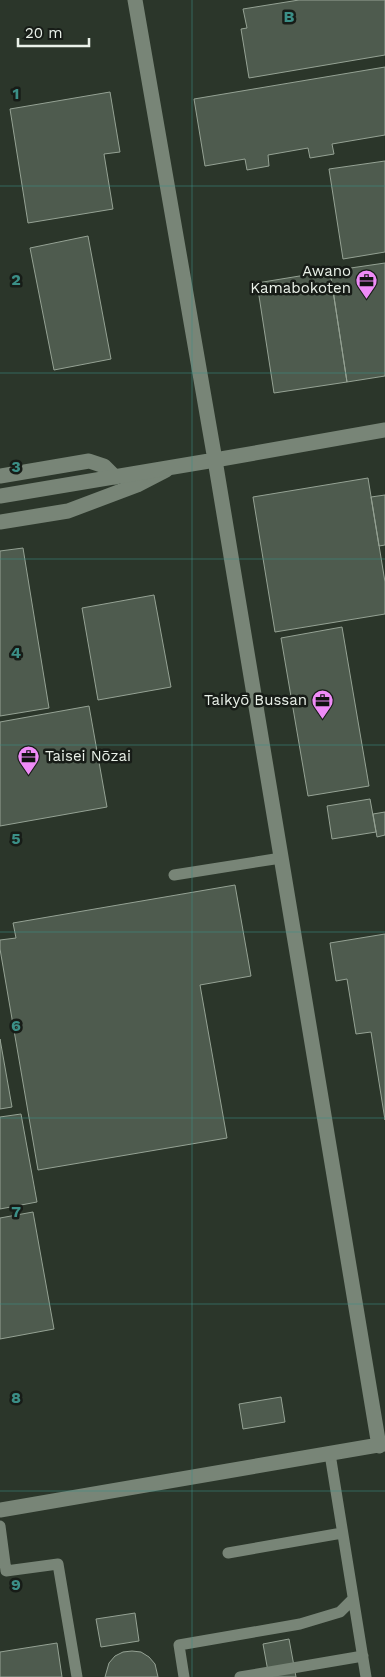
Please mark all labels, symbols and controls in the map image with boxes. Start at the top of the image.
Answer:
text: B [284,7,295,26]
scale bar [18,15,89,47]
text: 20 m [25,24,63,42]
text: 1 [13,84,19,103]
place label: Awano Kamabokoten [250,262,351,297]
office icon: Awano Kamabokoten [355,268,379,299]
text: 2 [11,270,21,289]
text: 3 [11,457,21,476]
text: 4 [11,643,21,662]
office icon: Taikyō Bussan [311,688,335,719]
place label: Taikyō Bussan [204,691,307,709]
office icon: Taisei Nōzai [17,744,41,775]
place label: Taisei Nōzai [45,747,131,765]
text: 5 [11,829,21,848]
text: 6 [11,1016,21,1035]
text: 7 [11,1202,21,1221]
text: 8 [11,1388,21,1407]
text: 9 [11,1575,21,1594]

